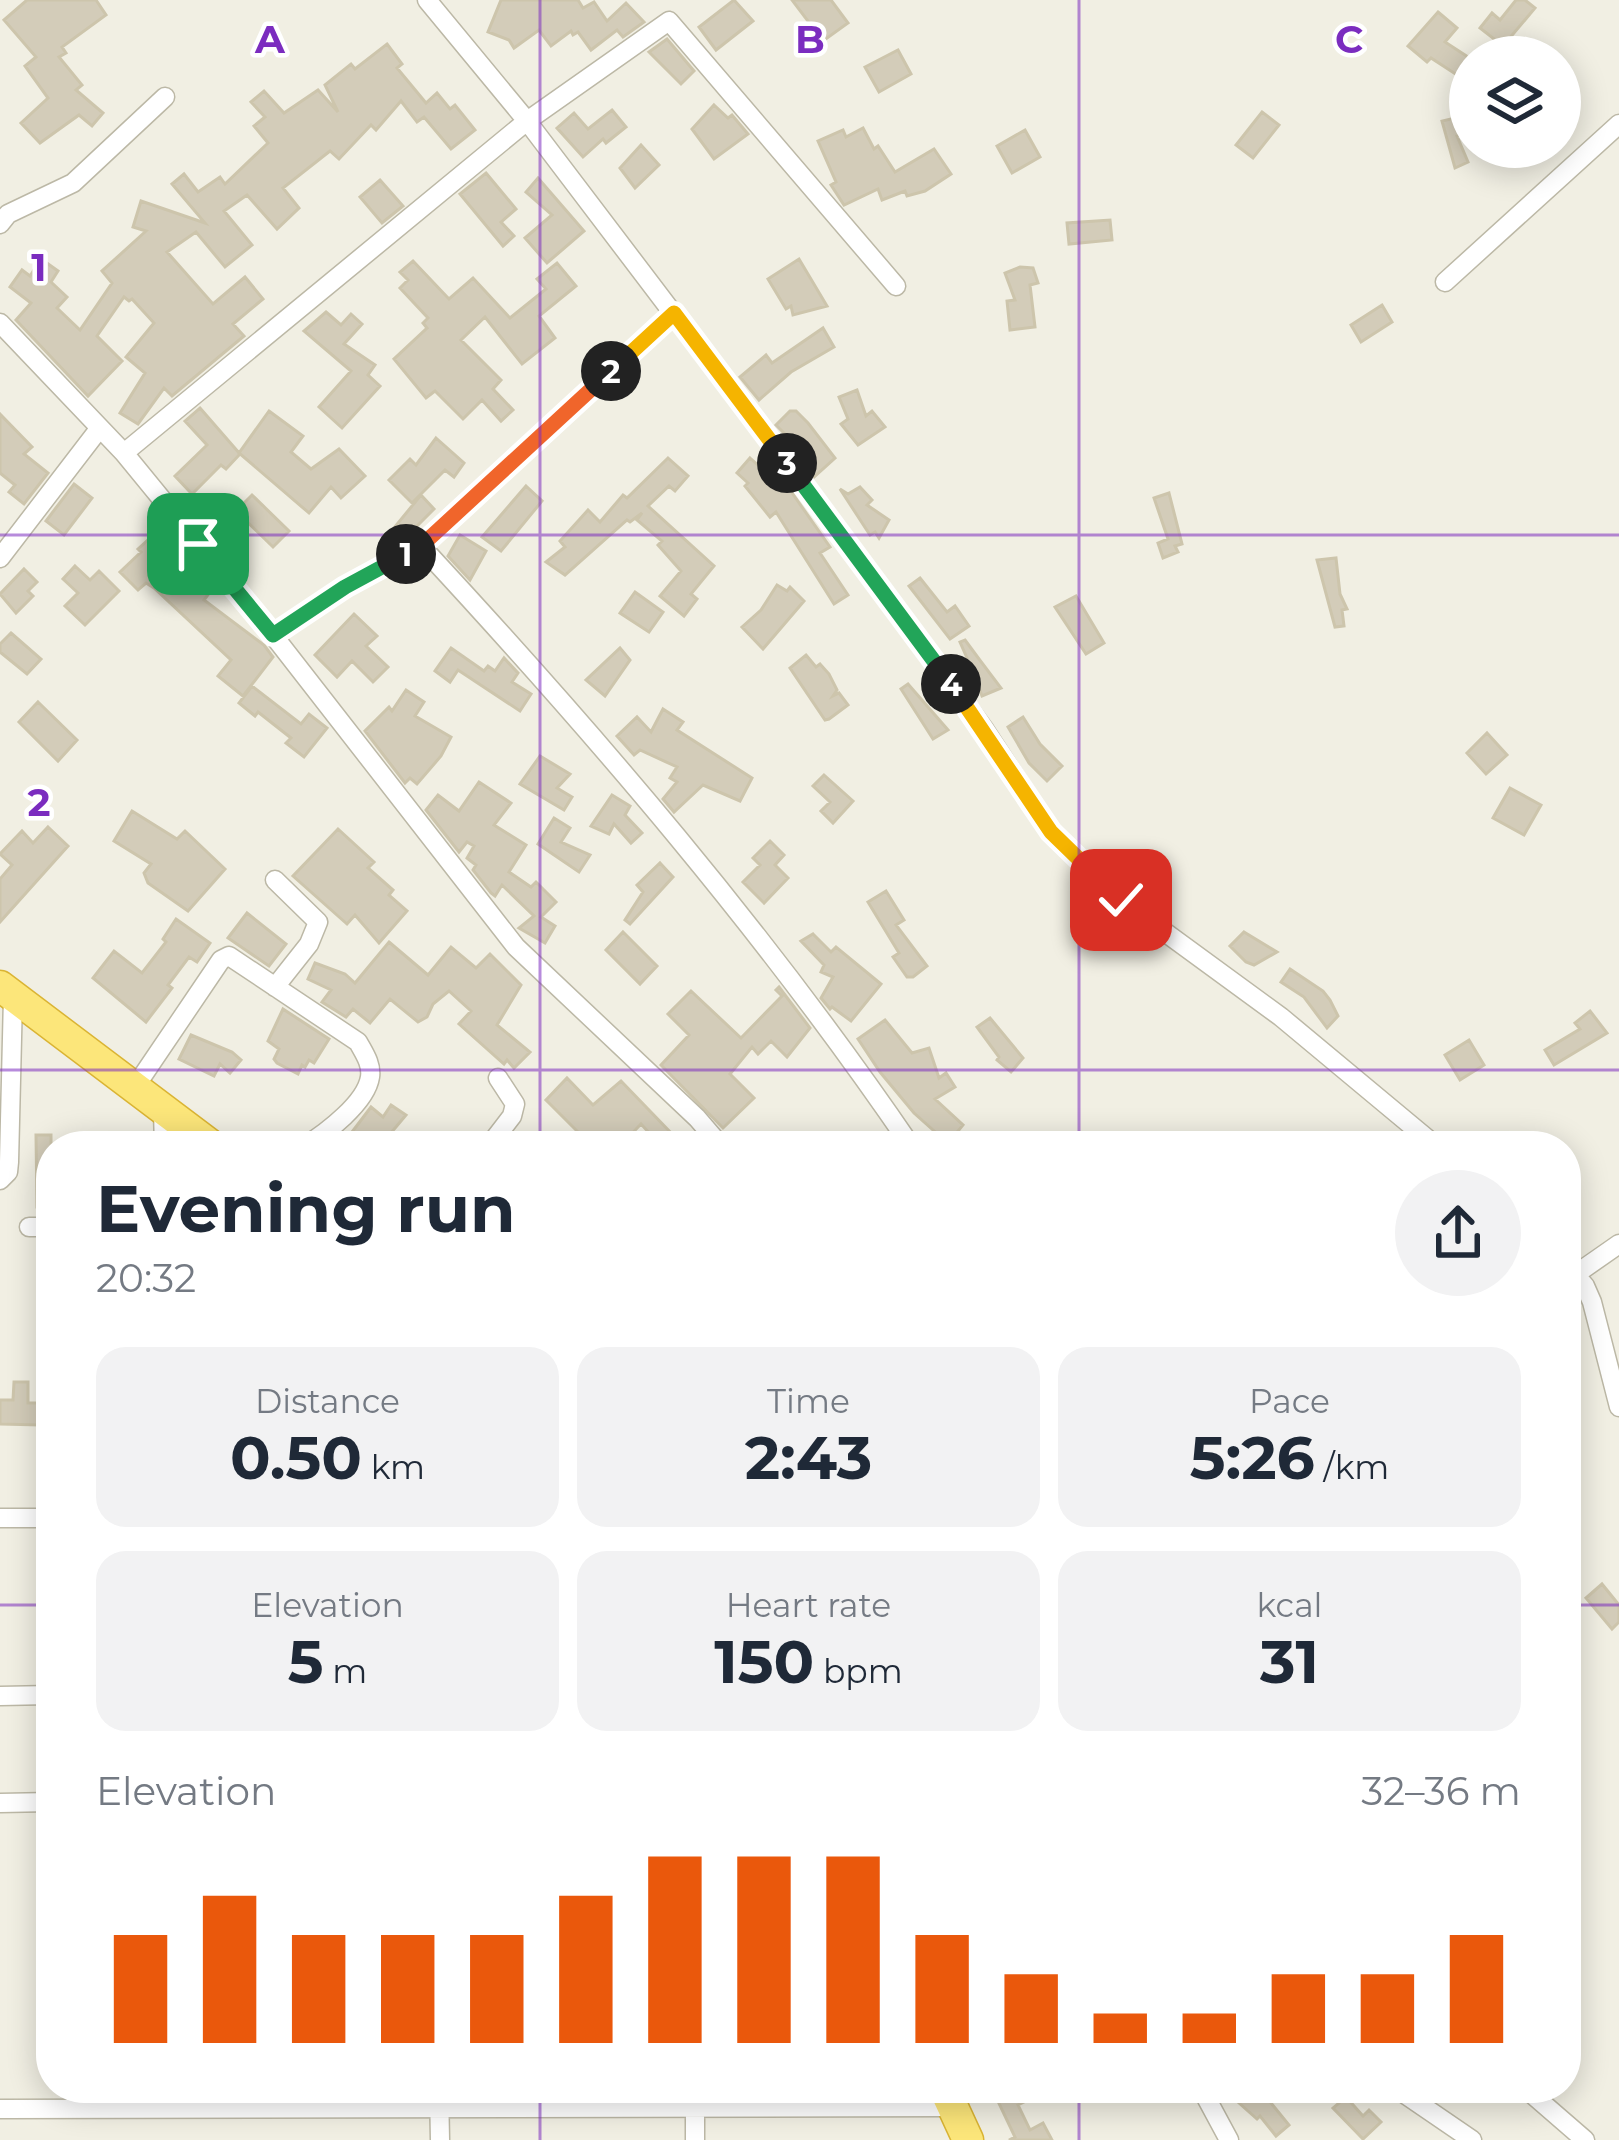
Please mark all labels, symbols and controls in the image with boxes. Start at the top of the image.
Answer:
text: A [254,15,286,63]
text: B [795,15,825,63]
text: C [1335,15,1363,63]
map controls [1449,36,1581,168]
button: layers [1449,36,1581,168]
text: 1 [31,243,47,291]
pin: 2 [581,341,641,401]
text: 2 [601,351,621,391]
pin: 3 [757,433,817,493]
text: 3 [777,443,797,483]
pin [147,493,249,595]
icon: arrive [165,511,231,577]
pin: 1 [376,524,436,584]
text: 1 [400,534,412,574]
pin: 4 [921,654,981,714]
text: 4 [940,664,962,704]
text: 2 [27,778,51,826]
pin [1070,849,1172,951]
icon: check [1088,867,1154,933]
text: Evening run [96,1168,516,1249]
button: share [1395,1170,1521,1296]
text: 20:32 [96,1254,196,1302]
text: Distance [255,1381,400,1421]
text: Time [767,1381,850,1421]
text: Pace [1249,1381,1330,1421]
text: 0.50 [230,1421,362,1494]
text: 2:43 [745,1421,872,1494]
text: 5:26 [1190,1421,1315,1494]
text: km [362,1447,425,1487]
text: /km [1315,1447,1389,1487]
text: Elevation [251,1585,404,1625]
text: Heart rate [726,1585,891,1625]
text: kcal [1257,1585,1322,1625]
text: 5 [288,1625,324,1698]
text: 150 [714,1625,814,1698]
text: 31 [1260,1625,1319,1698]
text: m [324,1651,367,1691]
text: bpm [814,1651,903,1691]
text: Elevation [96,1767,276,1815]
text: 32–36 m [1361,1767,1521,1815]

